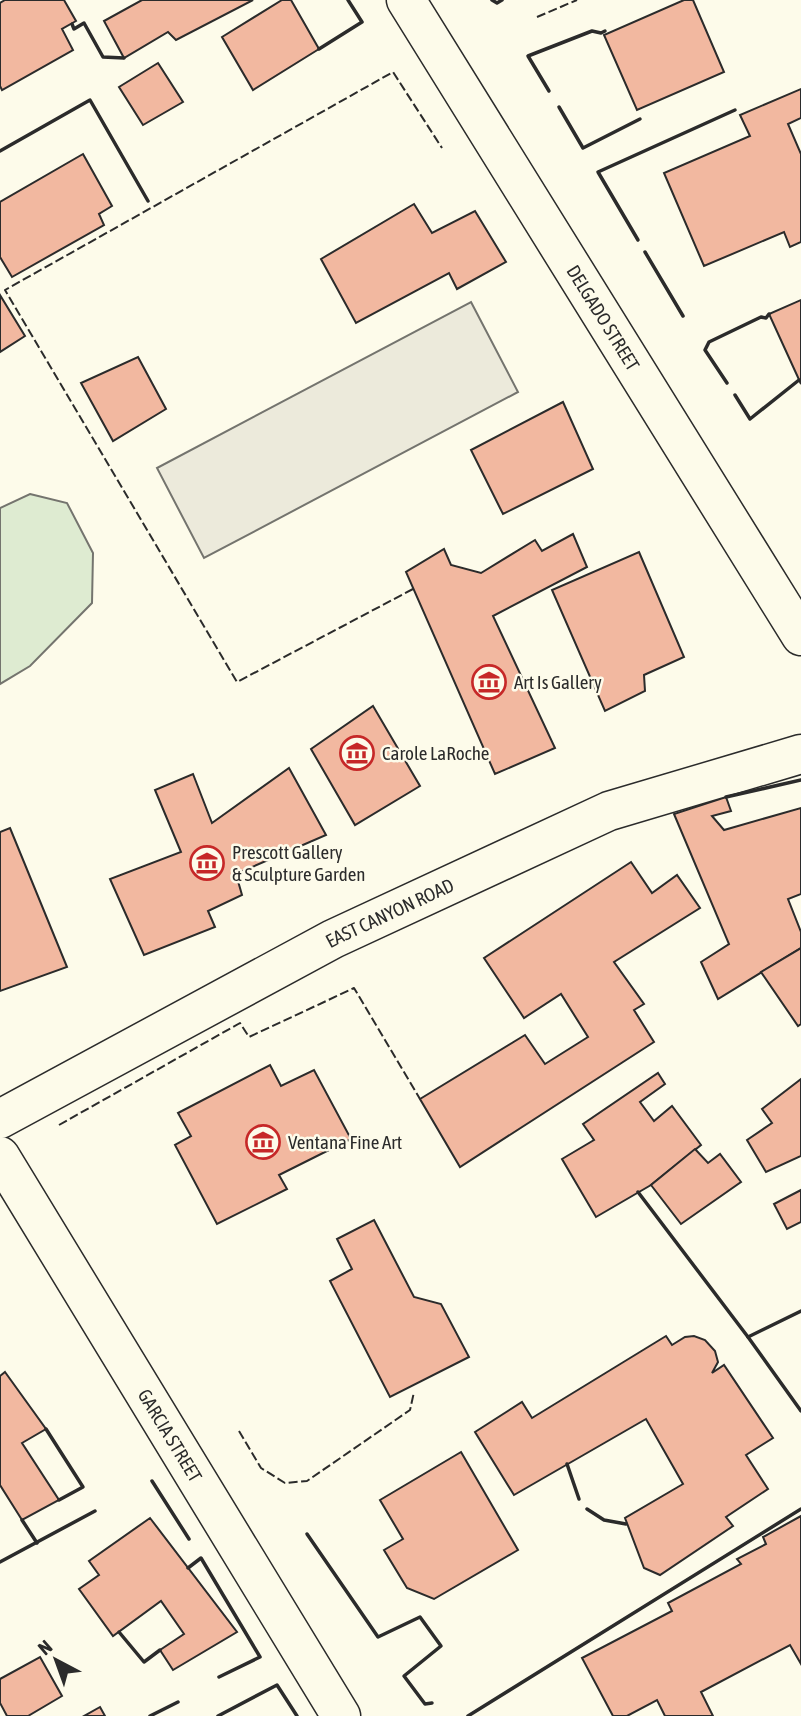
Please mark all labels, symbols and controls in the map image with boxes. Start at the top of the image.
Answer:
street label: DELGADO STREET [562,261,645,375]
museum icon: Art Is Gallery [470,663,508,701]
place label: Art Is Gallery [514,671,602,693]
museum icon: Carole LaRoche [338,734,376,772]
place label: Carole LaRoche [382,742,489,764]
place label: Prescott Gallery & Sculpture Garden [232,841,366,885]
museum icon: Prescott Gallery & Sculpture Garden [188,844,226,882]
street label: EAST CANYON ROAD [322,874,457,952]
museum icon: Ventana Fine Art [244,1123,282,1161]
place label: Ventana Fine Art [288,1131,402,1153]
street label: GARCIA STREET [134,1385,207,1486]
north arrow [21,1625,91,1695]
text: N [33,1635,56,1659]

